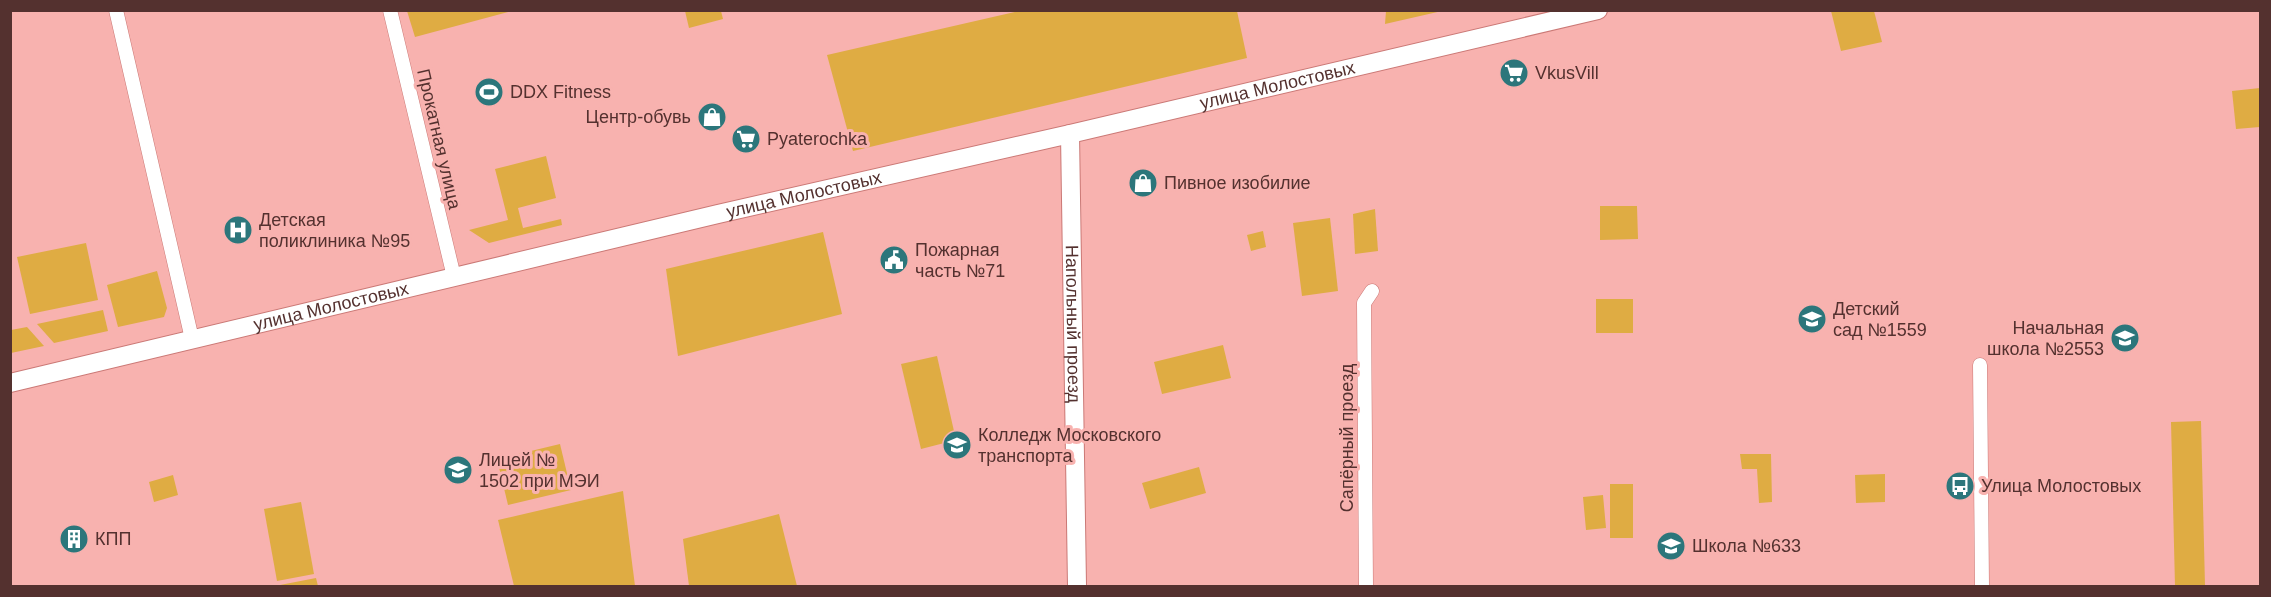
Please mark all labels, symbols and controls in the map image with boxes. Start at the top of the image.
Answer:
street label: улица Молостовых [1198,57,1357,113]
supermarket icon: VkusVill [1498,57,1530,89]
place label: VkusVill [1535,63,1599,83]
street label: Прокатная улица [413,67,465,212]
sports icon: DDX Fitness [473,76,505,108]
place label: DDX Fitness [510,82,611,102]
shop icon: Центр-обувь [696,101,728,133]
place label: Центр-обувь [586,107,691,127]
supermarket icon: Pyaterochka [730,123,762,155]
place label: Pyaterochka [767,129,868,149]
street label: улица Молостовых [724,167,883,222]
shop icon: Пивное изобилие [1127,167,1159,199]
place label: Пивное изобилие [1164,173,1311,193]
place label: Детская поликлиника №95 [259,210,410,251]
hospital icon: Детская поликлиника №95 [222,214,254,246]
place label: Пожарная часть №71 [915,240,1005,281]
public building icon: Пожарная часть №71 [878,244,910,276]
street label: Напольный проезд [1062,245,1084,404]
street label: улица Молостовых [252,278,410,335]
place label: Детский сад №1559 [1833,299,1927,340]
school or university icon: Детский сад №1559 [1796,303,1828,335]
place label: Начальная школа №2553 [1987,318,2104,359]
school or university icon: Начальная школа №2553 [2109,322,2141,354]
street label: Сапёрный проезд [1337,363,1357,512]
place label: Колледж Московского транспорта [978,425,1161,466]
school or university icon: Колледж Московского транспорта [941,429,973,461]
place label: Лицей № 1502 при МЭИ [479,450,600,491]
school or university icon: Лицей № 1502 при МЭИ [442,454,474,486]
bus stop icon: Улица Молостовых [1944,470,1976,502]
place label: Улица Молостовых [1981,476,2141,496]
building icon: КПП [58,523,90,555]
place label: КПП [95,529,131,549]
school or university icon: Школа №633 [1655,530,1687,562]
place label: Школа №633 [1692,536,1801,556]

